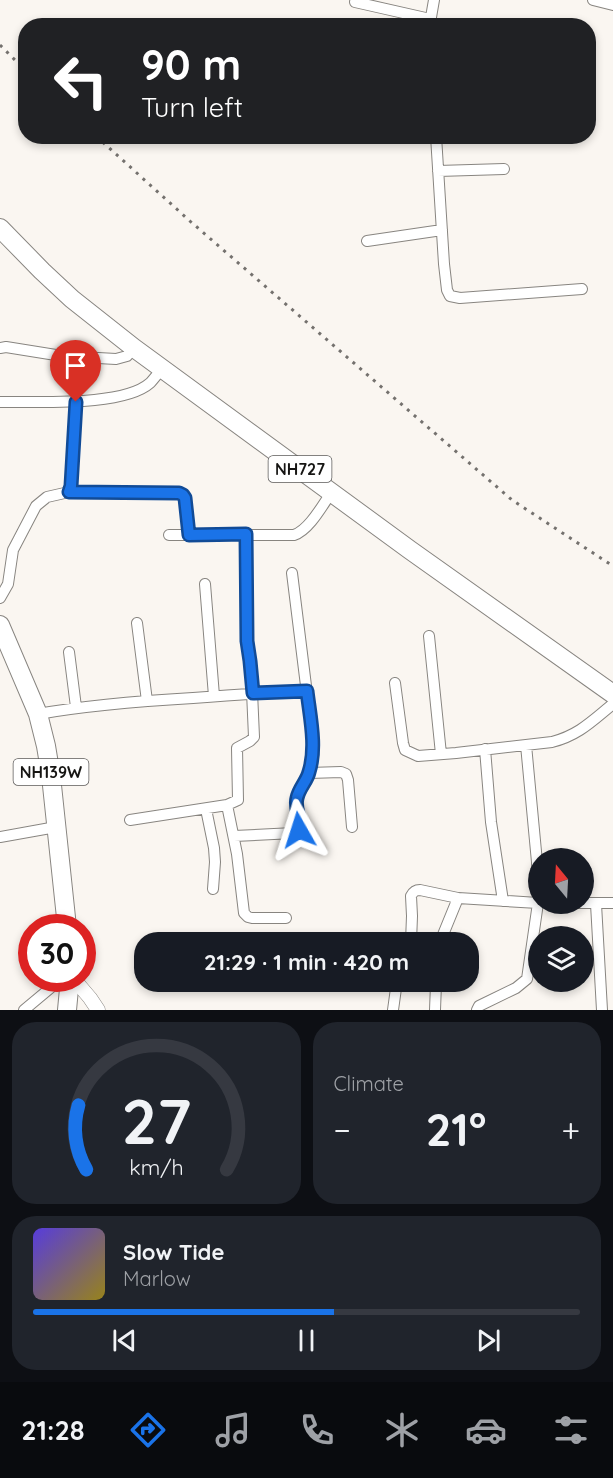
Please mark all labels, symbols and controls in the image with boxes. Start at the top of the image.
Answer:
text: 90 m [141,38,241,91]
icon: left [42,42,120,120]
text: Turn left [141,90,243,124]
pin [50,340,101,402]
icon: arrive [59,349,92,382]
road number: NH727 [268,456,332,482]
road number: NH139W [14,759,88,785]
position arrow [267,798,331,862]
north arrow [528,848,594,914]
map controls [528,848,594,992]
speed limit sign: 30 [18,914,96,992]
button: layers [528,926,594,992]
text: 21:29 · 1 min · 420 m [204,948,409,976]
text: Climate [334,1071,404,1096]
text: 27 [121,1082,191,1160]
text: 21° [426,1101,486,1157]
text: − [334,1109,351,1150]
text: + [561,1109,580,1150]
text: km/h [129,1154,183,1180]
text: Slow Tide [123,1238,224,1266]
text: Marlow [123,1266,191,1291]
icon: previous [108,1324,141,1357]
icon: pause [290,1324,323,1357]
icon: next [472,1324,505,1357]
icon: directions [127,1409,169,1451]
icon: music [212,1409,254,1451]
icon: phone [296,1409,338,1451]
icon: climate [381,1409,423,1451]
icon: car [465,1409,507,1451]
icon: filters [550,1409,592,1451]
text: 21:28 [21,1413,85,1447]

